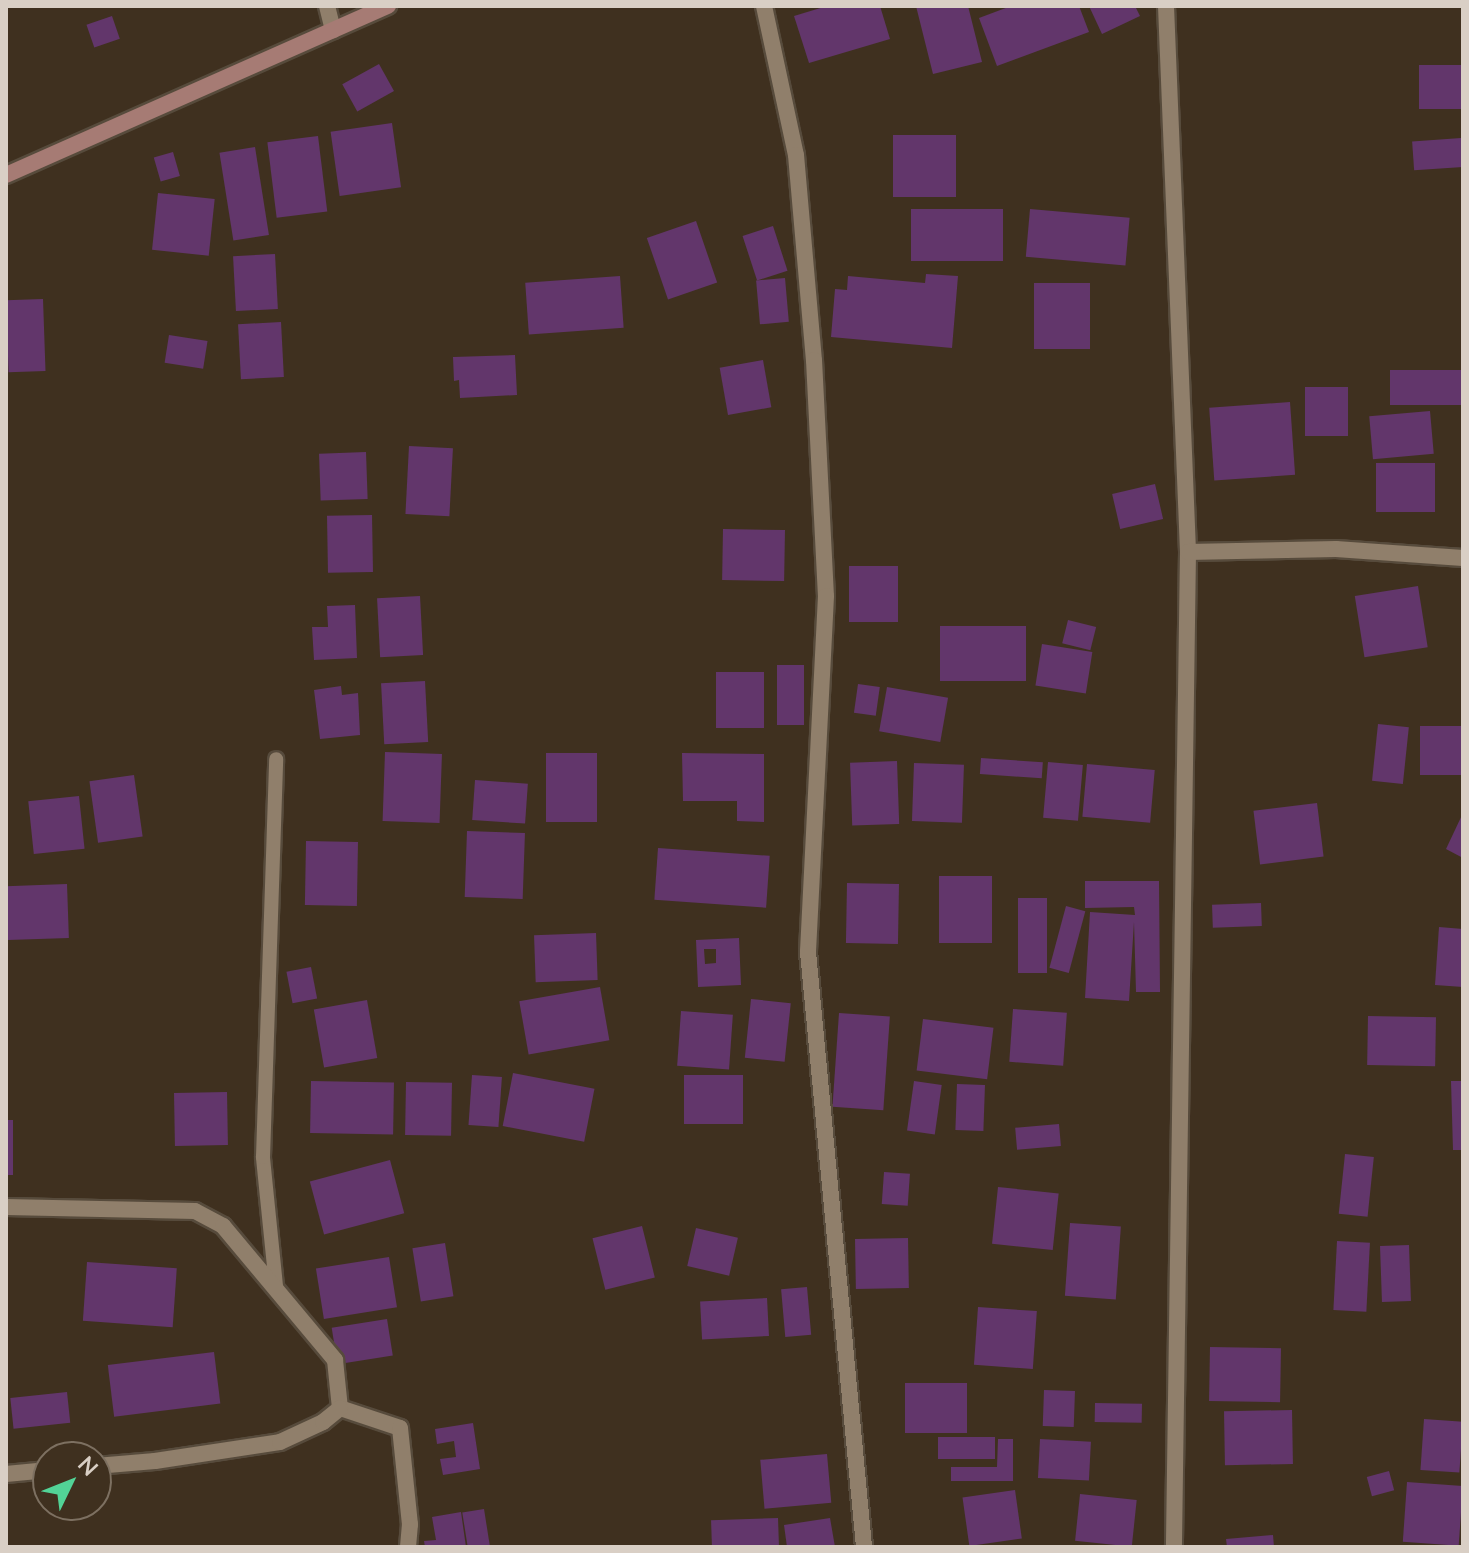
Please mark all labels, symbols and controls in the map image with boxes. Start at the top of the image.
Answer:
north arrow [32,1441,112,1521]
text: N [73,1450,104,1481]

